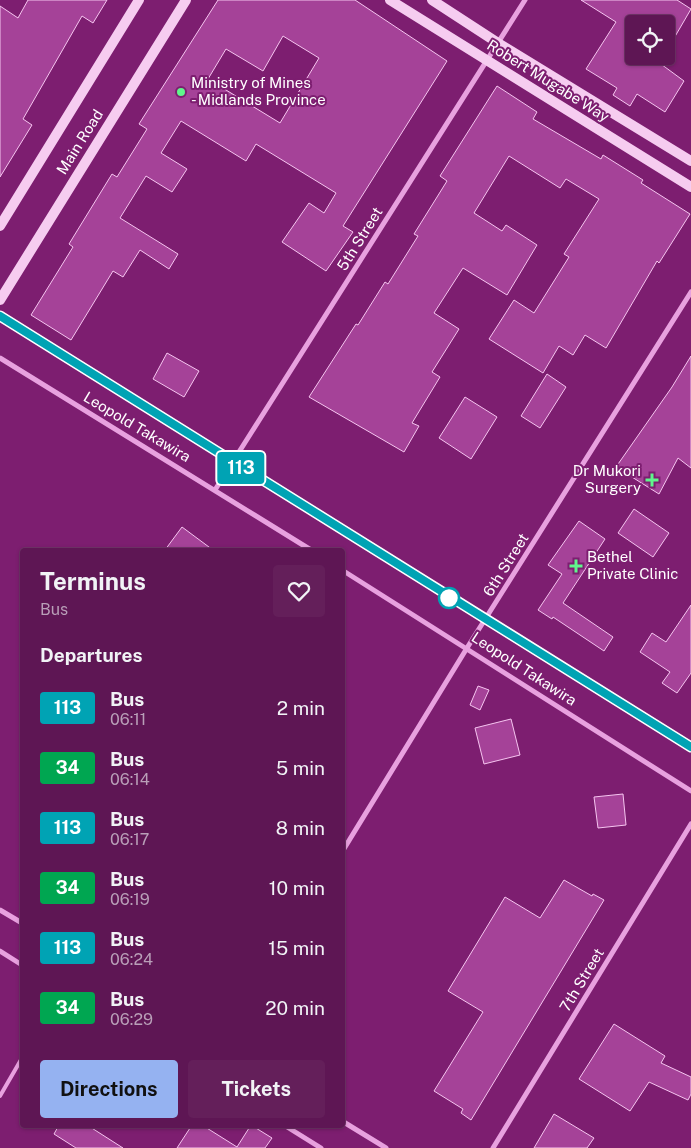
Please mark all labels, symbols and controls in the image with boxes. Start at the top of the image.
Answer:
map controls [625,15,675,65]
button: locate [625,15,675,65]
street label: Robert Mugabe Way [484,36,612,125]
place label: Ministry of Mines - Midlands Province [191,74,326,108]
marker: Ministry of Mines - Midlands Province [175,86,187,98]
street label: Main Road [53,106,106,177]
street label: 5th Street [333,204,386,274]
street label: Leopold Takawira [81,388,194,465]
line badge: 113 [212,452,270,484]
text: 113 [227,457,255,478]
place label: Dr Mukori Surgery [573,462,641,496]
marker: Dr Mukori Surgery [645,473,659,487]
street label: 6th Street [479,530,532,599]
place label: Bethel Private Clinic [587,548,678,582]
marker: Bethel Private Clinic [569,559,583,573]
button: heart [273,565,325,617]
text: Terminus [40,567,146,595]
unlabelled marker [438,587,460,609]
text: Bus [40,600,68,619]
street label: Leopold Takawira [469,628,580,709]
text: Departures [40,644,143,666]
text: Bus [110,688,144,710]
text: 113 [54,697,81,718]
text: 2 min [277,697,325,719]
text: 06:11 [110,710,146,729]
text: Bus [110,748,144,770]
text: 34 [56,757,79,778]
text: 5 min [276,757,325,779]
text: 06:14 [110,770,150,789]
text: Bus [110,808,144,830]
text: 113 [54,817,81,838]
text: 8 min [276,817,325,839]
text: 06:17 [110,830,149,849]
text: Bus [110,868,144,890]
text: 34 [56,877,79,898]
text: 10 min [269,877,325,899]
text: 06:19 [110,890,150,909]
text: Bus [110,928,144,950]
text: 113 [54,937,81,958]
text: 15 min [268,937,325,959]
street label: 7th Street [556,945,607,1015]
text: 06:24 [110,950,153,969]
text: Bus [110,988,144,1010]
text: 34 [56,997,79,1018]
text: 20 min [265,997,325,1019]
text: 06:29 [110,1010,153,1029]
button: Directions [40,1060,178,1118]
button: Tickets [188,1060,325,1118]

